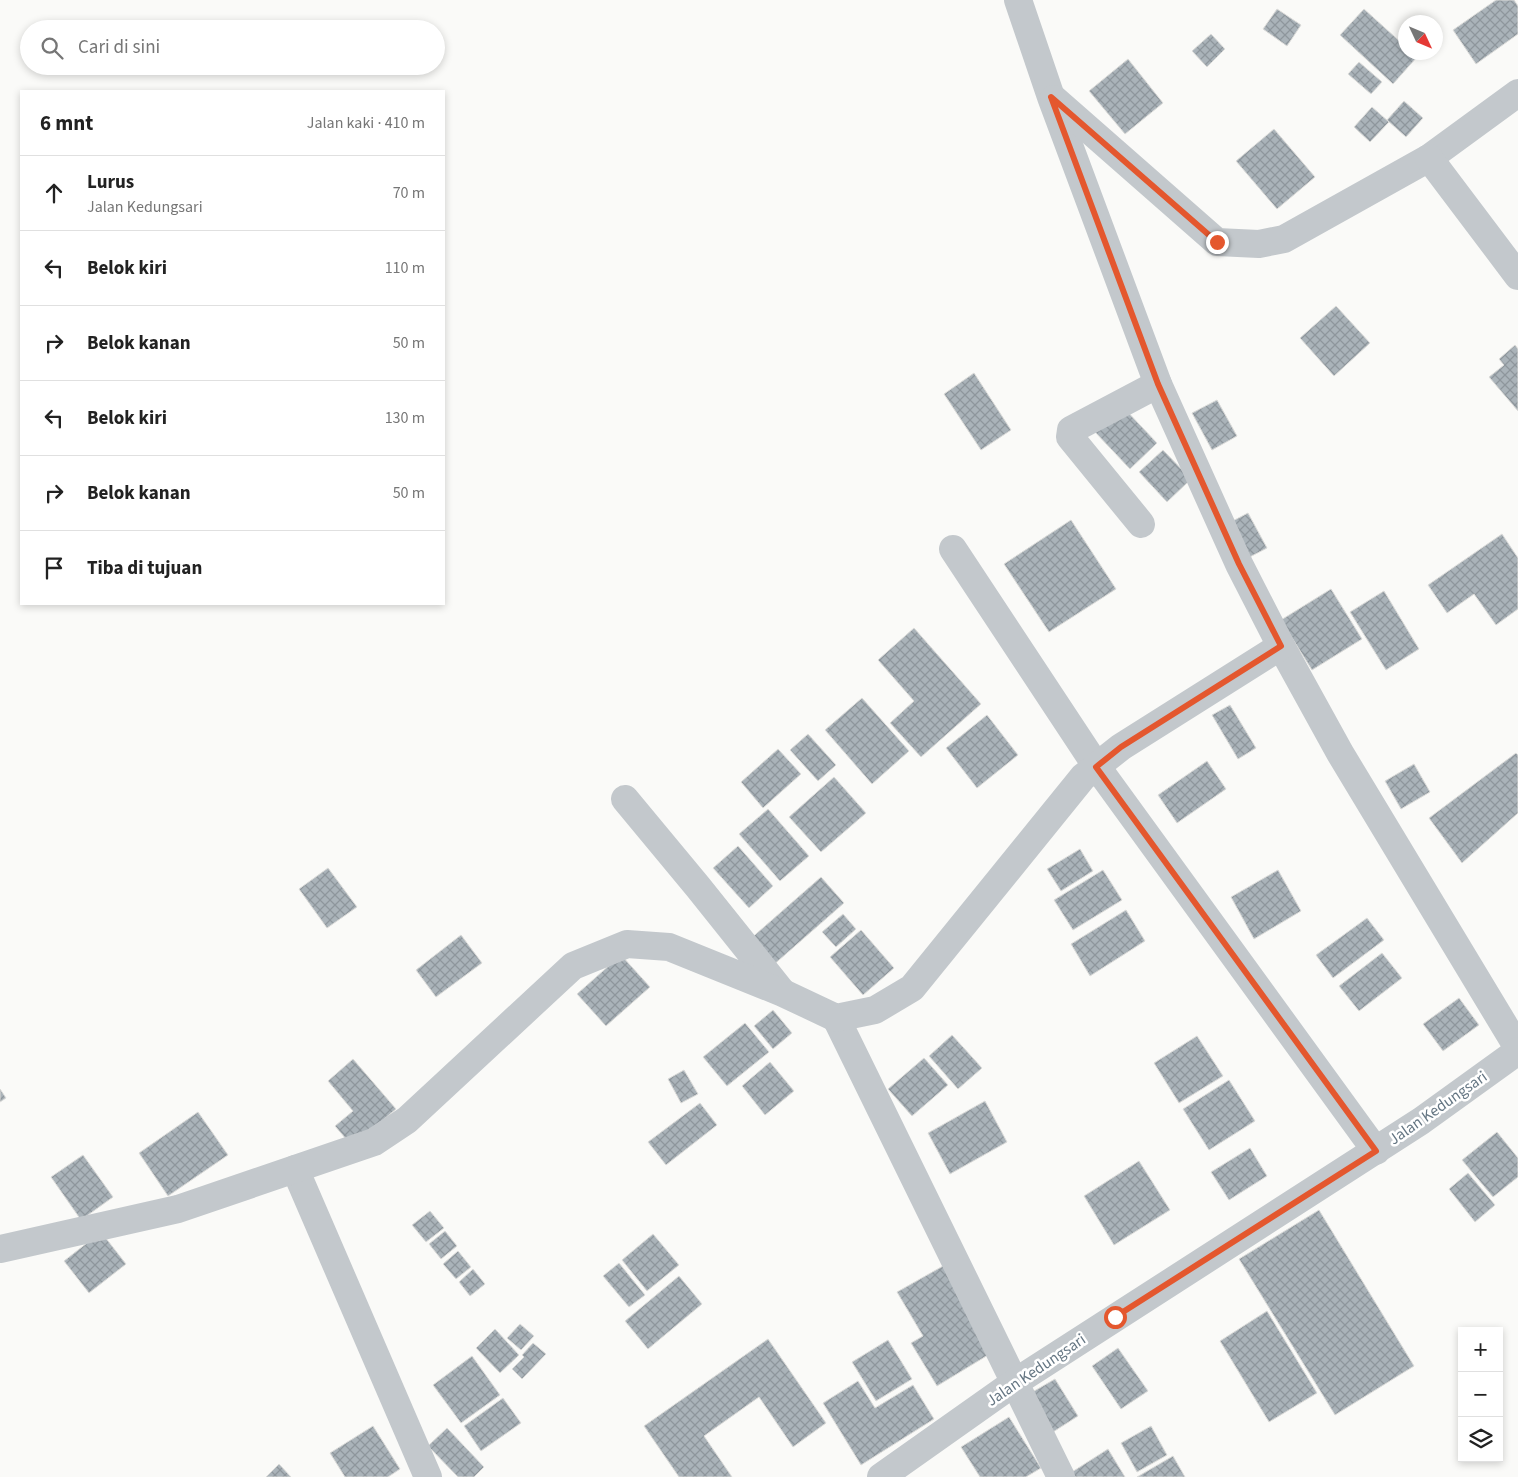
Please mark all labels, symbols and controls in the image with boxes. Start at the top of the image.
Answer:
north arrow [1398,15,1443,60]
search box [20,20,445,75]
icon: search [38,34,66,62]
text: Cari di sini [78,34,160,61]
text: 6 mnt [40,108,93,138]
text: Jalan kaki · 410 m [307,112,425,134]
text: Lurus [87,169,134,196]
icon: ahead [40,179,68,207]
text: 70 m [393,182,425,204]
text: Jalan Kedungsari [87,196,203,218]
route end [1206,231,1229,254]
icon: left [40,254,68,282]
text: Belok kiri [87,255,167,282]
text: 110 m [385,257,425,279]
icon: right [40,329,68,357]
text: Belok kanan [87,330,191,357]
text: 50 m [393,332,425,354]
icon: left [40,404,68,432]
text: Belok kiri [87,405,167,432]
text: 130 m [385,407,425,429]
icon: right [40,479,68,507]
text: Belok kanan [87,480,191,507]
text: 50 m [393,482,425,504]
icon: arrive [40,554,68,582]
text: Tiba di tujuan [87,555,202,582]
street label: Jalan Kedungsari [1384,1066,1492,1150]
route start [1104,1306,1127,1329]
map controls [1458,1327,1503,1462]
button: + [1458,1327,1503,1372]
street label: Jalan Kedungsari [982,1329,1090,1411]
button: − [1458,1372,1503,1417]
button: layers [1458,1417,1503,1462]

